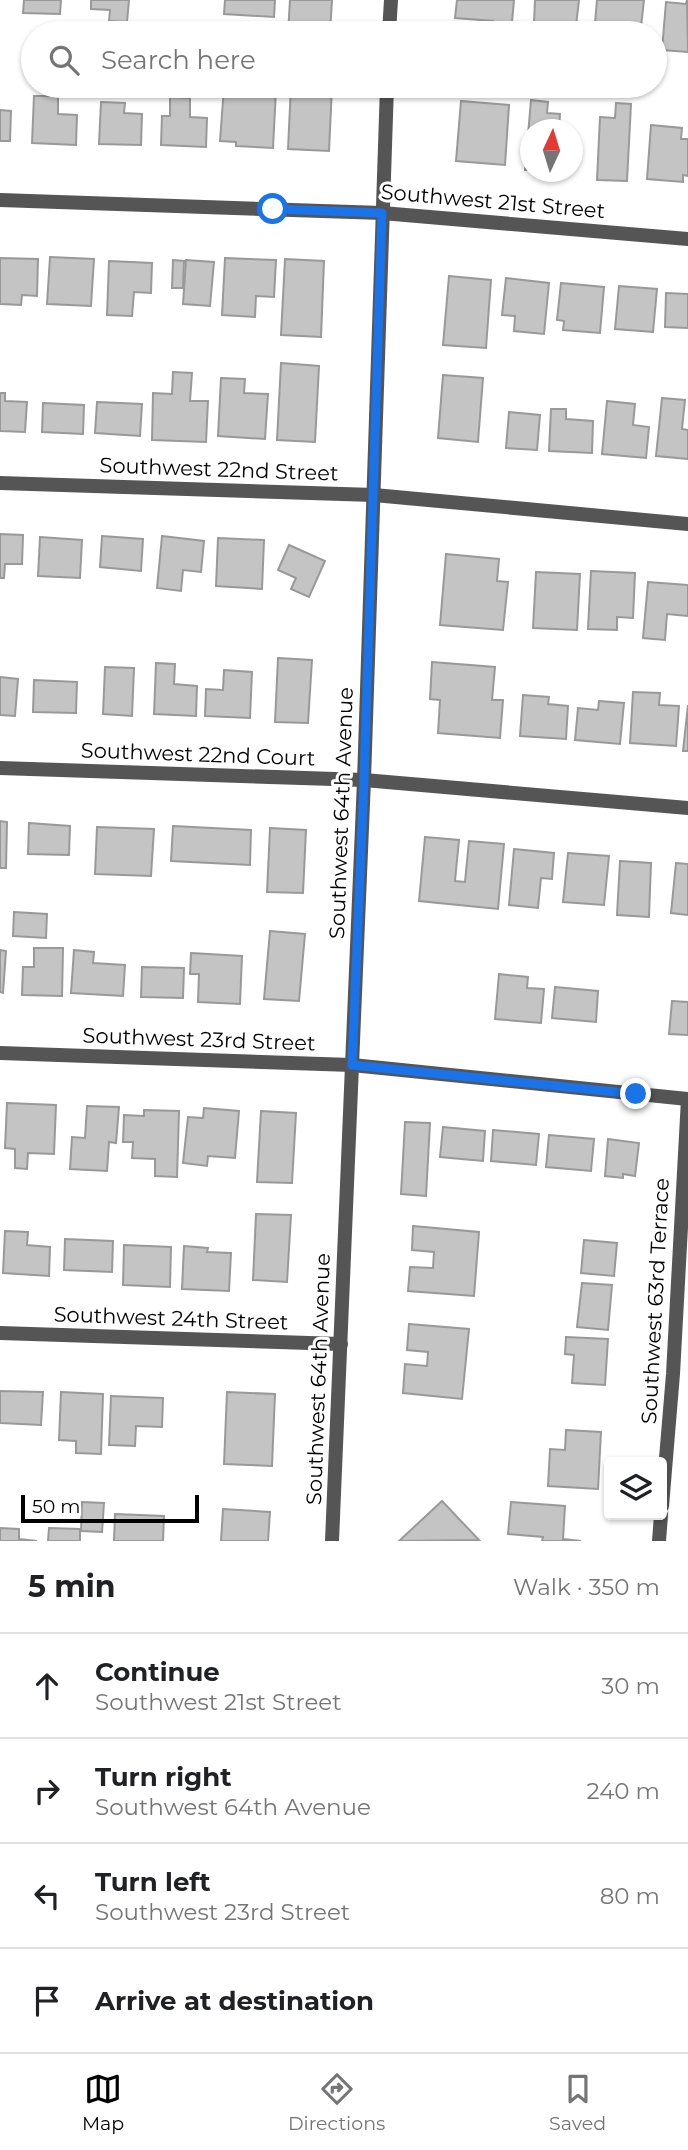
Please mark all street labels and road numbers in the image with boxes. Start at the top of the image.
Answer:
street label: Southwest 21st Street [380,179,606,223]
street label: Southwest 22nd Street [99,452,339,486]
street label: Southwest 64th Avenue [324,687,358,939]
street label: Southwest 22nd Court [80,737,316,771]
street label: Southwest 23rd Street [82,1022,316,1056]
street label: Southwest 63rd Terrace [636,1177,674,1425]
street label: Southwest 64th Avenue [301,1253,335,1505]
street label: Southwest 24th Street [53,1301,289,1335]

